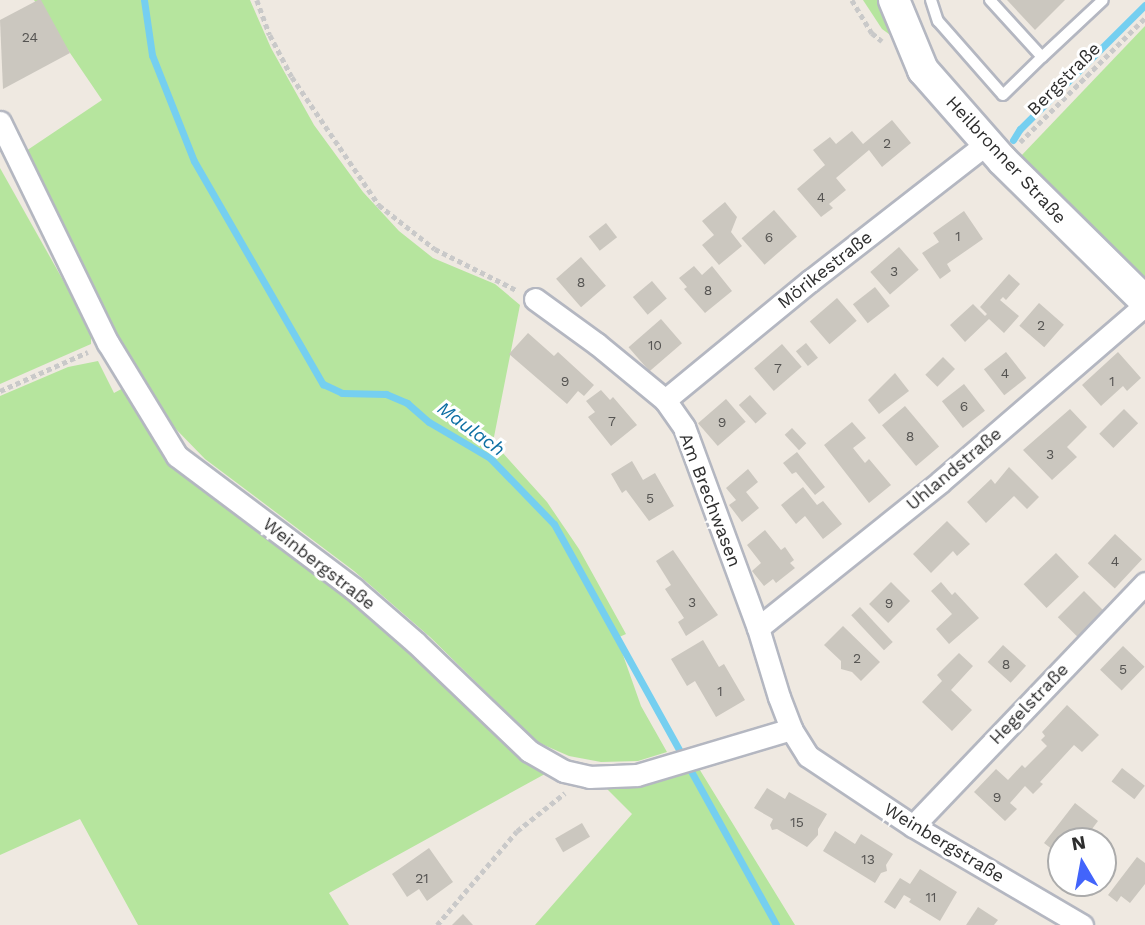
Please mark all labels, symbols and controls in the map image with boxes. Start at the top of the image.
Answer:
house number: 24 [22,29,38,45]
street label: Bergstraße [1023,38,1105,120]
street label: Heilbronner Straße [941,92,1071,228]
house number: 2 [883,135,891,151]
house number: 4 [817,189,825,205]
street label: Mörikestraße [773,226,877,314]
house number: 1 [955,228,961,244]
house number: 6 [765,229,773,245]
house number: 3 [890,263,898,279]
house number: 8 [577,274,585,290]
house number: 8 [704,282,712,298]
house number: 2 [1037,317,1045,333]
house number: 10 [648,337,662,353]
house number: 7 [774,360,782,376]
house number: 4 [1001,365,1009,381]
house number: 9 [561,373,569,389]
house number: 1 [1109,373,1115,389]
water label: Maulach [433,397,509,461]
house number: 6 [960,398,968,414]
house number: 7 [608,413,616,429]
house number: 9 [718,414,726,430]
street label: Uhlandstraße [902,423,1006,515]
house number: 8 [906,428,914,444]
street label: Am Brechwasen [675,430,745,570]
house number: 3 [1046,446,1054,462]
house number: 5 [646,490,654,506]
street label: Weinbergstraße [258,513,380,615]
house number: 4 [1111,553,1119,569]
house number: 3 [688,594,696,610]
house number: 9 [885,595,893,611]
house number: 2 [853,650,861,666]
house number: 8 [1002,656,1010,672]
street label: Hegelstraße [985,659,1073,749]
house number: 5 [1119,661,1127,677]
house number: 1 [717,683,723,699]
house number: 9 [993,789,1001,805]
street label: Weinbergstraße [880,798,1008,888]
house number: 15 [790,814,804,830]
north arrow [1047,827,1117,897]
text: N [1070,830,1088,855]
house number: 13 [861,851,875,867]
house number: 21 [415,870,429,886]
house number: 11 [926,889,936,905]

